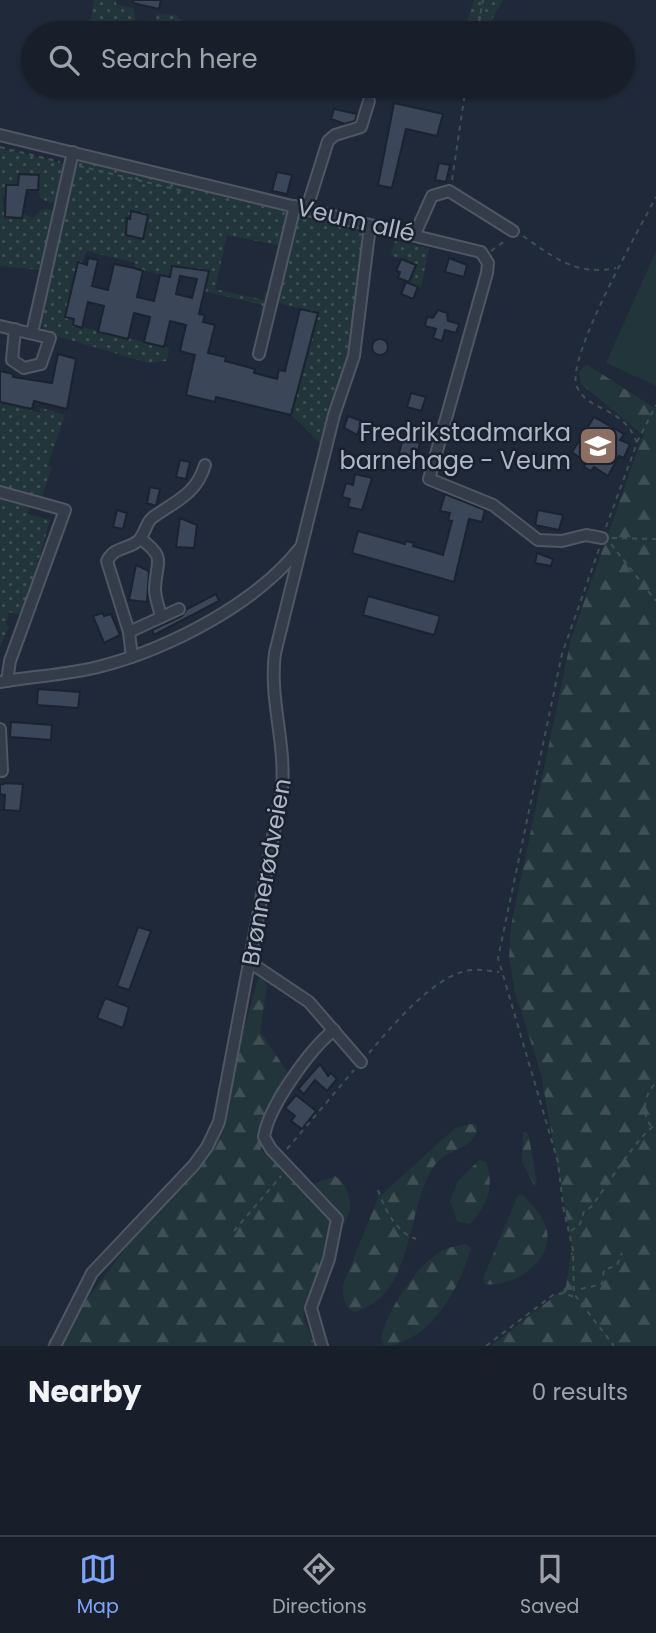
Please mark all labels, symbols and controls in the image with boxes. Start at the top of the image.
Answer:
search box [21,21,635,98]
icon: search [45,41,83,79]
text: Search here [101,41,258,77]
street label: Veum allé [294,190,418,250]
place label: Fredrikstadmarka barnehage - Veum [339,416,571,477]
school or university icon: Fredrikstadmarka barnehage - Veum [577,425,619,467]
street label: Brønnerødveien [233,776,299,968]
text: Nearby [28,1370,142,1413]
text: 0 results [532,1376,628,1408]
tab: Map [77,1550,119,1621]
tab: Directions [272,1550,367,1621]
tab: Saved [520,1550,579,1621]

